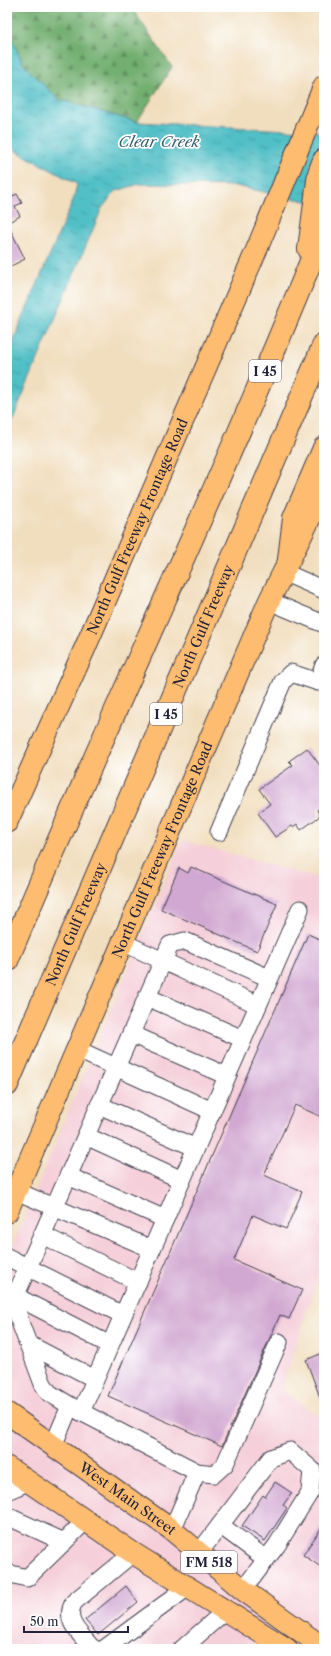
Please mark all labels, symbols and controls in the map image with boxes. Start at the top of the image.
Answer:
water label: Clear Creek [118,132,200,151]
road number: I 45 [249,360,281,382]
street label: North Gulf Freeway Frontage Road [83,415,192,637]
street label: North Gulf Freeway [169,562,238,691]
road number: I 45 [150,703,182,725]
street label: North Gulf Freeway Frontage Road [108,739,217,961]
street label: North Gulf Freeway [42,860,110,988]
street label: West Main Street [75,1458,180,1539]
road number: FM 518 [181,1551,237,1573]
scale bar [24,1608,128,1634]
text: 50 m [30,1614,59,1629]

